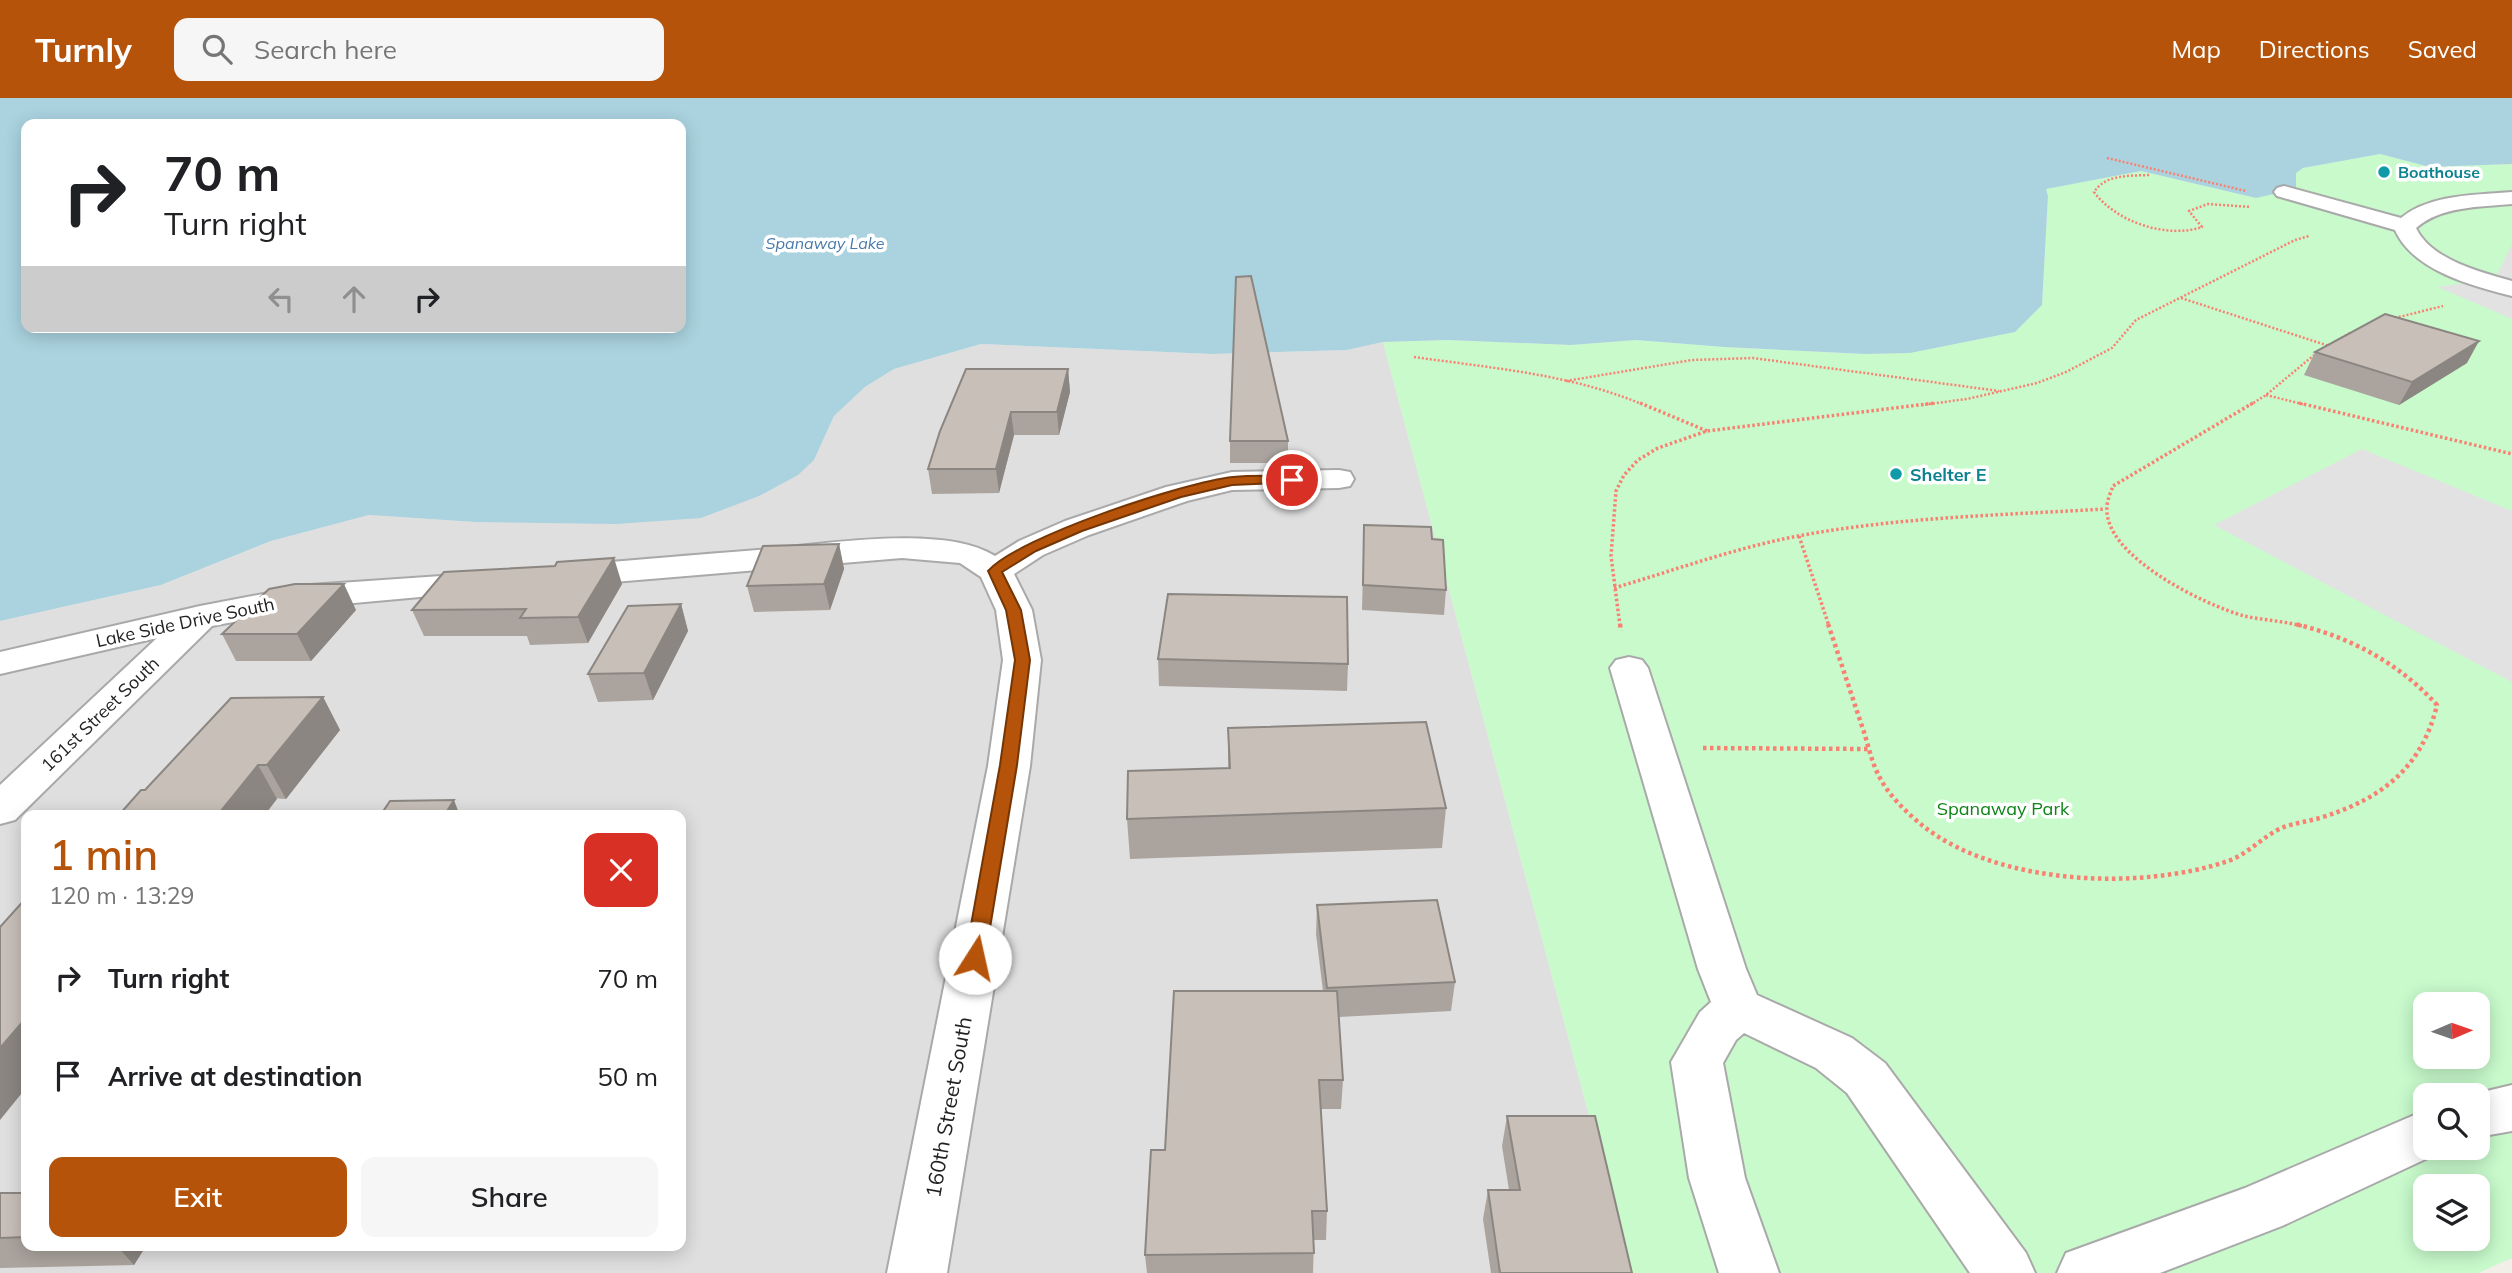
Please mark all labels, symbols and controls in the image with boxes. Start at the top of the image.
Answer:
search box [174,18,664,81]
text: Turnly [35,29,132,70]
icon: search [198,30,236,68]
text: Search here [254,33,397,66]
text: Map [2171,34,2221,64]
text: Directions [2259,34,2370,64]
text: Saved [2408,34,2477,64]
text: 70 m [164,142,280,203]
icon: right [49,147,140,238]
place label: Boathouse [2398,162,2480,182]
marker: Boathouse [2376,164,2392,180]
text: Turn right [164,203,307,243]
water label: Spanaway Lake [765,233,885,253]
icon: left [262,280,300,318]
icon: ahead [335,280,373,318]
icon: right [408,280,446,318]
pin [1262,450,1322,510]
icon: arrive [1273,461,1311,499]
place label: Shelter E [1910,463,1986,486]
marker: Shelter E [1888,466,1904,482]
street label: Lake Side Drive South [94,592,276,652]
street label: 161st Street South [36,652,164,776]
park label: Spanaway Park [1937,797,2070,820]
text: 1 min [49,828,158,881]
button: close [584,833,658,907]
text: 120 m · 13:29 [49,881,194,910]
position arrow [938,921,1012,995]
icon: right [49,959,87,997]
text: Turn right [108,962,229,995]
text: 70 m [597,962,658,995]
north arrow [2413,992,2490,1069]
map controls [2413,992,2490,1251]
street label: 160th Street South [919,1014,977,1200]
icon: arrive [49,1057,87,1095]
text: Arrive at destination [108,1060,363,1093]
text: 50 m [597,1060,658,1093]
button: search [2413,1083,2490,1160]
button: Exit [49,1157,347,1237]
button: Share [361,1157,658,1237]
button: layers [2413,1174,2490,1251]

